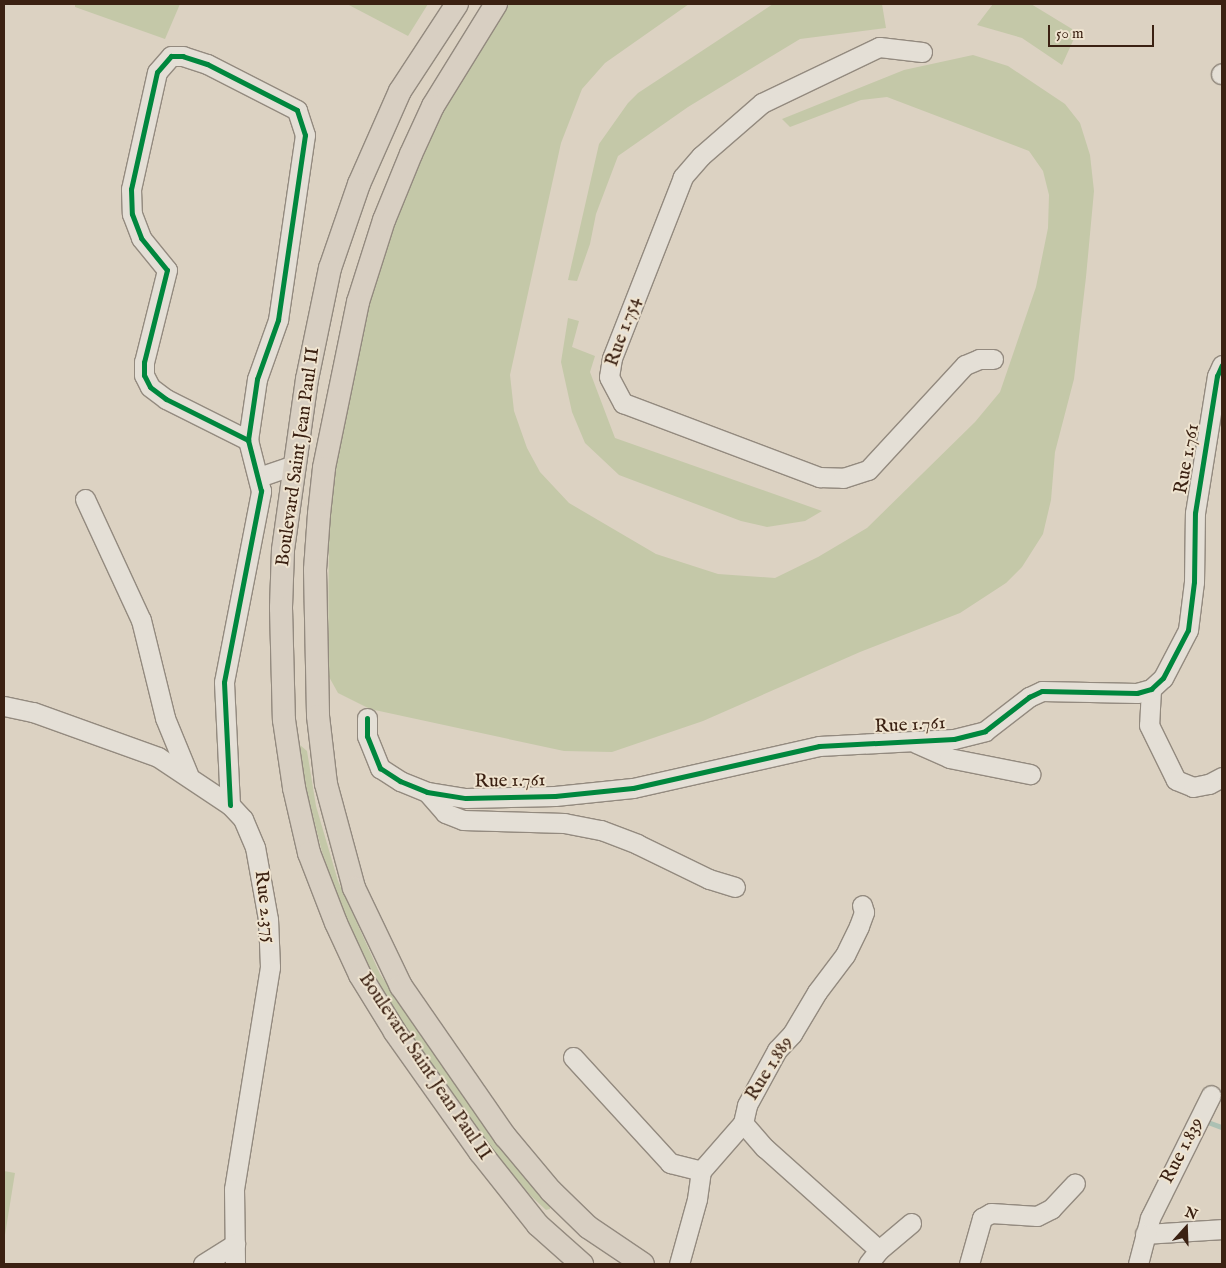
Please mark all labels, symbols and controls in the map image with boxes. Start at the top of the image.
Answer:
scale bar [1051,15,1157,47]
text: 50 m [1056,24,1084,43]
street label: Rue 1.754 [601,294,647,370]
street label: Boulevard Saint Jean Paul II [272,346,326,568]
street label: Rue 1.761 [1171,422,1205,496]
street label: Rue 1.761 [874,713,946,739]
street label: Rue 1.761 [474,770,546,794]
street label: Rue 2.375 [248,869,280,945]
street label: Boulevard Saint Jean Paul II [353,969,495,1165]
street label: Rue 1.889 [741,1033,799,1105]
street label: Rue 1.839 [1157,1114,1209,1188]
north arrow [1161,1203,1211,1253]
text: N [1182,1203,1200,1224]

